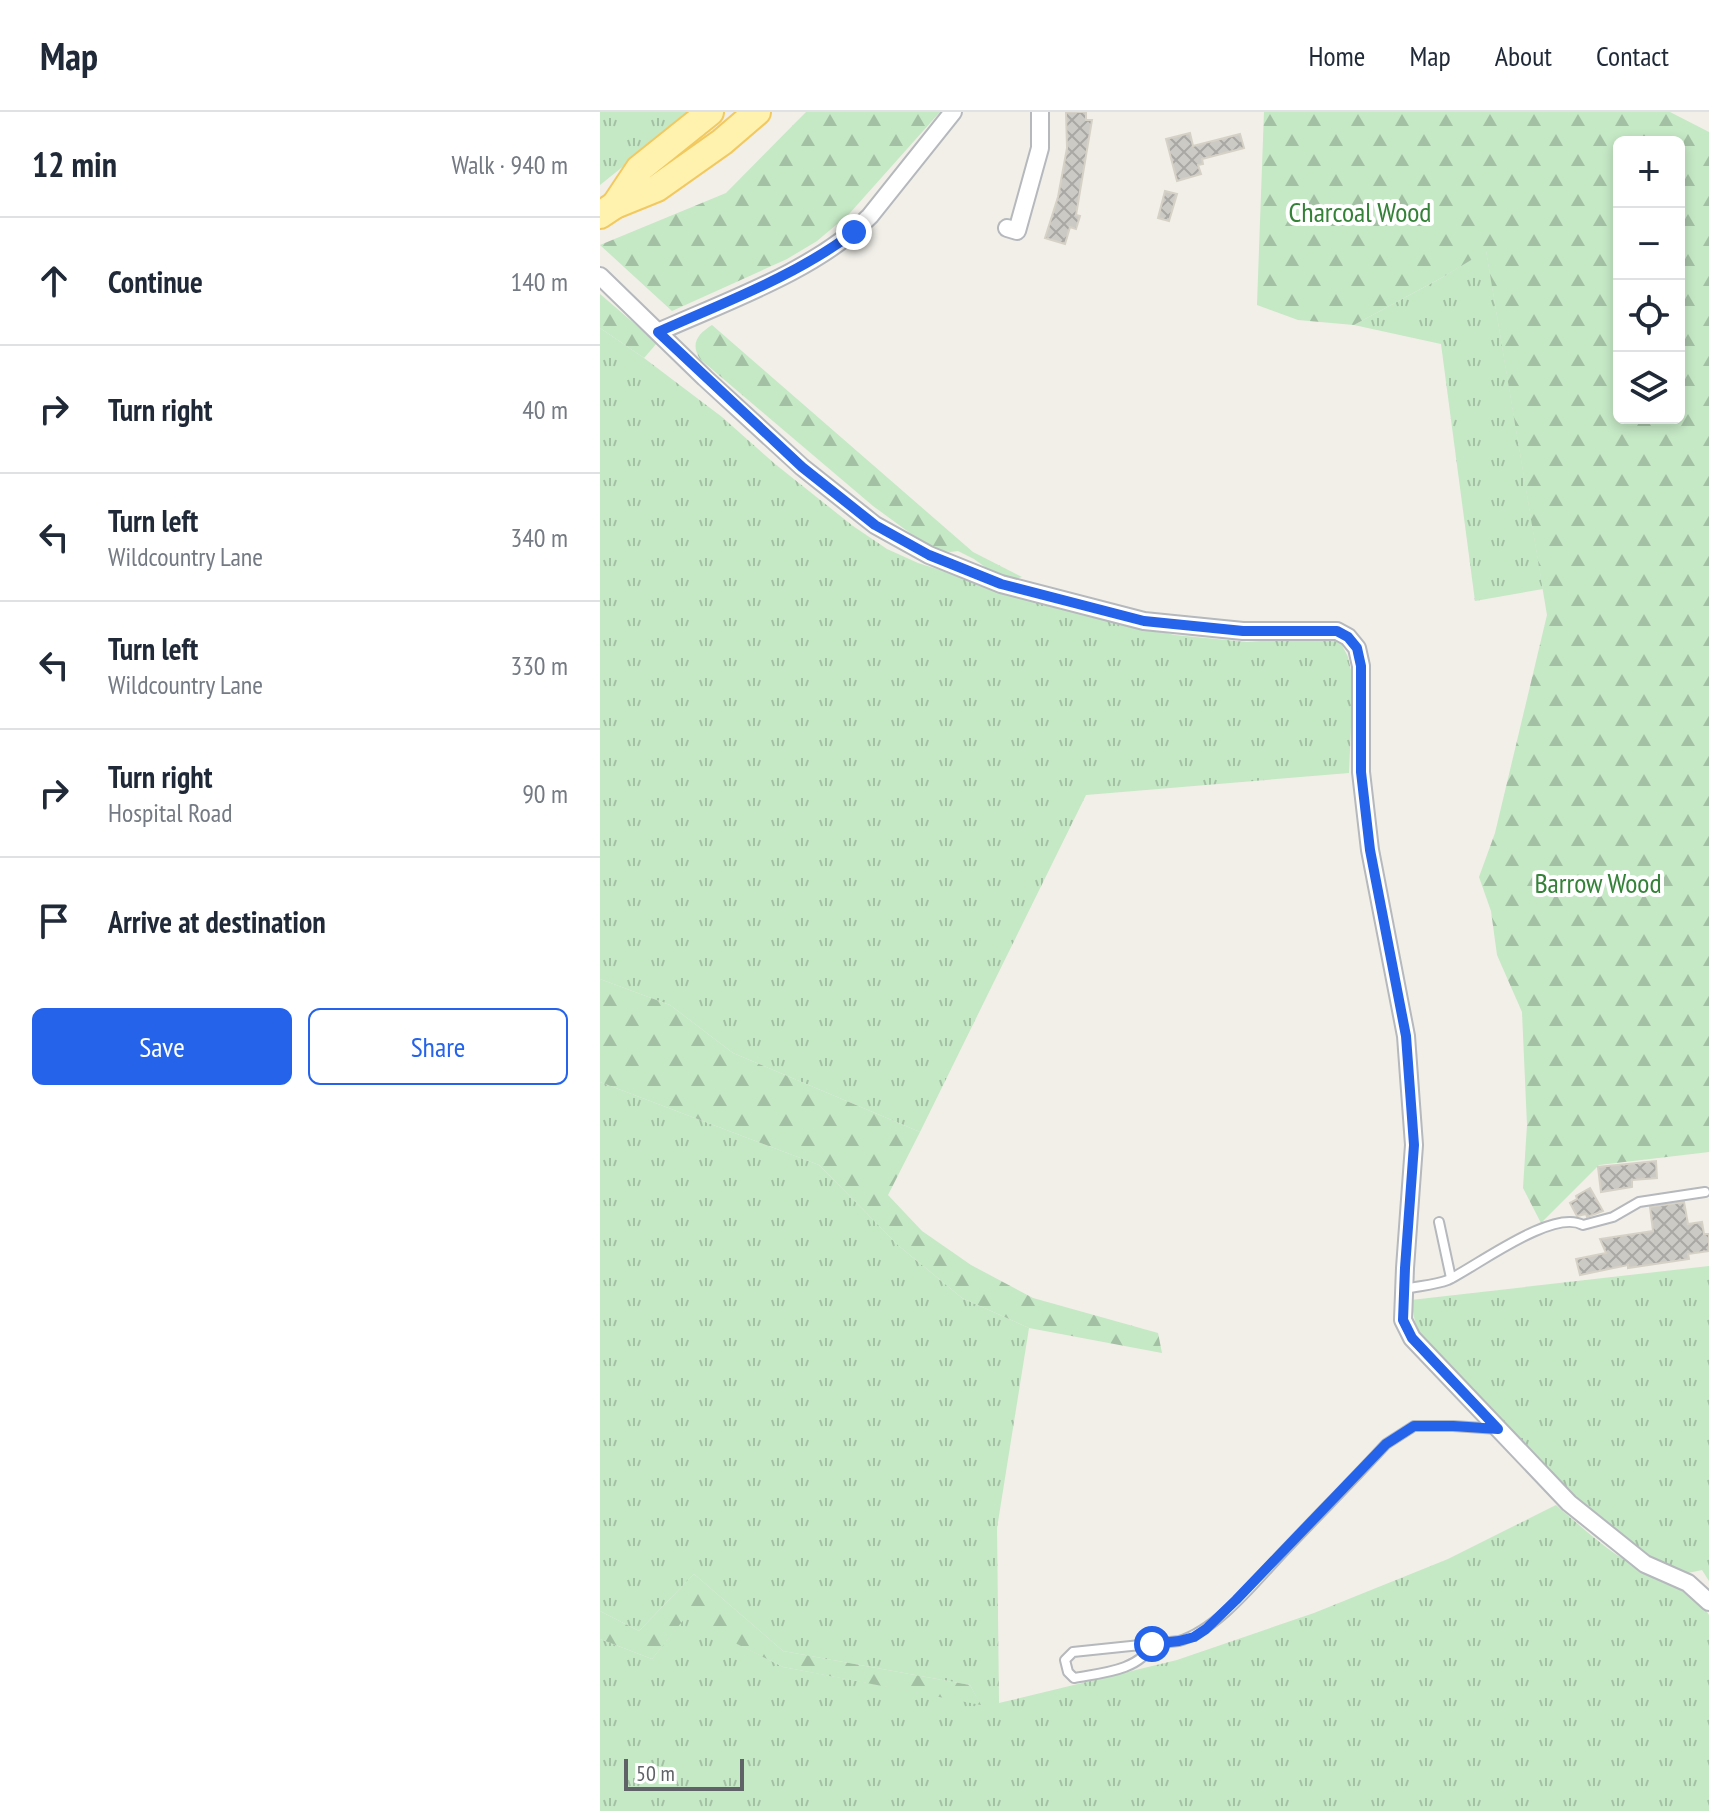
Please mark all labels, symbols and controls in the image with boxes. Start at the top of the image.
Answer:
text: Map [40,31,98,80]
text: Home [1309,37,1365,74]
text: Map [1409,37,1451,74]
text: About [1495,37,1552,74]
text: Contact [1596,37,1669,74]
map controls [1613,136,1685,424]
button: + [1613,136,1685,208]
text: 12 min [32,142,117,186]
text: Walk · 940 m [451,148,568,181]
park label: Charcoal Wood [1289,193,1431,230]
button: − [1613,208,1685,280]
route end [836,214,872,250]
icon: ahead [32,259,76,303]
text: Continue [108,262,203,301]
text: 140 m [510,265,568,298]
button: locate [1613,280,1685,352]
button: layers [1613,352,1685,424]
icon: right [32,387,76,431]
text: Turn right [108,390,212,429]
text: 40 m [522,393,568,426]
text: Turn left [108,501,198,540]
icon: left [32,515,76,559]
text: 340 m [510,521,568,554]
text: Wildcountry Lane [108,540,263,573]
text: Turn left [108,629,198,668]
icon: left [32,643,76,687]
text: 330 m [510,649,568,682]
text: Wildcountry Lane [108,668,263,701]
text: Turn right [108,757,212,796]
icon: right [32,771,76,815]
text: 90 m [522,777,568,810]
text: Hospital Road [108,796,232,829]
park label: Barrow Wood [1534,864,1662,901]
icon: arrive [32,899,76,943]
text: Arrive at destination [108,902,326,941]
button: Save [32,1008,292,1085]
button: Share [308,1008,568,1085]
route start [1134,1626,1170,1662]
scale bar [624,1755,744,1791]
text: 50 m [636,1759,675,1787]

